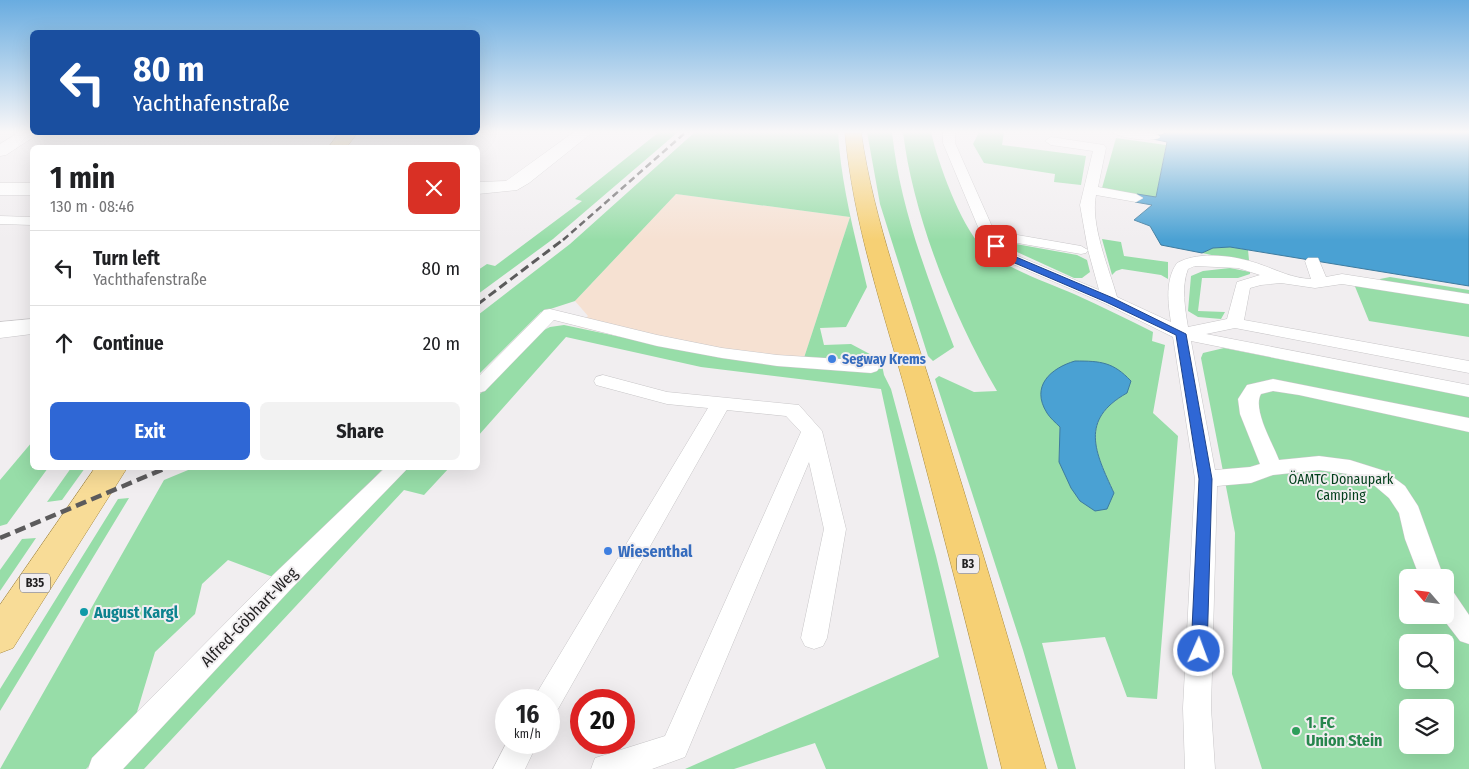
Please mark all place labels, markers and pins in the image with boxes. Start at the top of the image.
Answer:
pin [975,225,1017,267]
place label: Segway Krems [842,351,926,368]
marker: Segway Krems [826,353,838,365]
place label: Wiesenthal [618,542,693,561]
marker: Wiesenthal [602,545,614,557]
place label: August Kargl [93,603,179,622]
marker: August Kargl [78,606,90,618]
place label: 1. FC Union Stein [1306,713,1382,750]
marker: 1. FC Union Stein [1290,725,1302,737]

